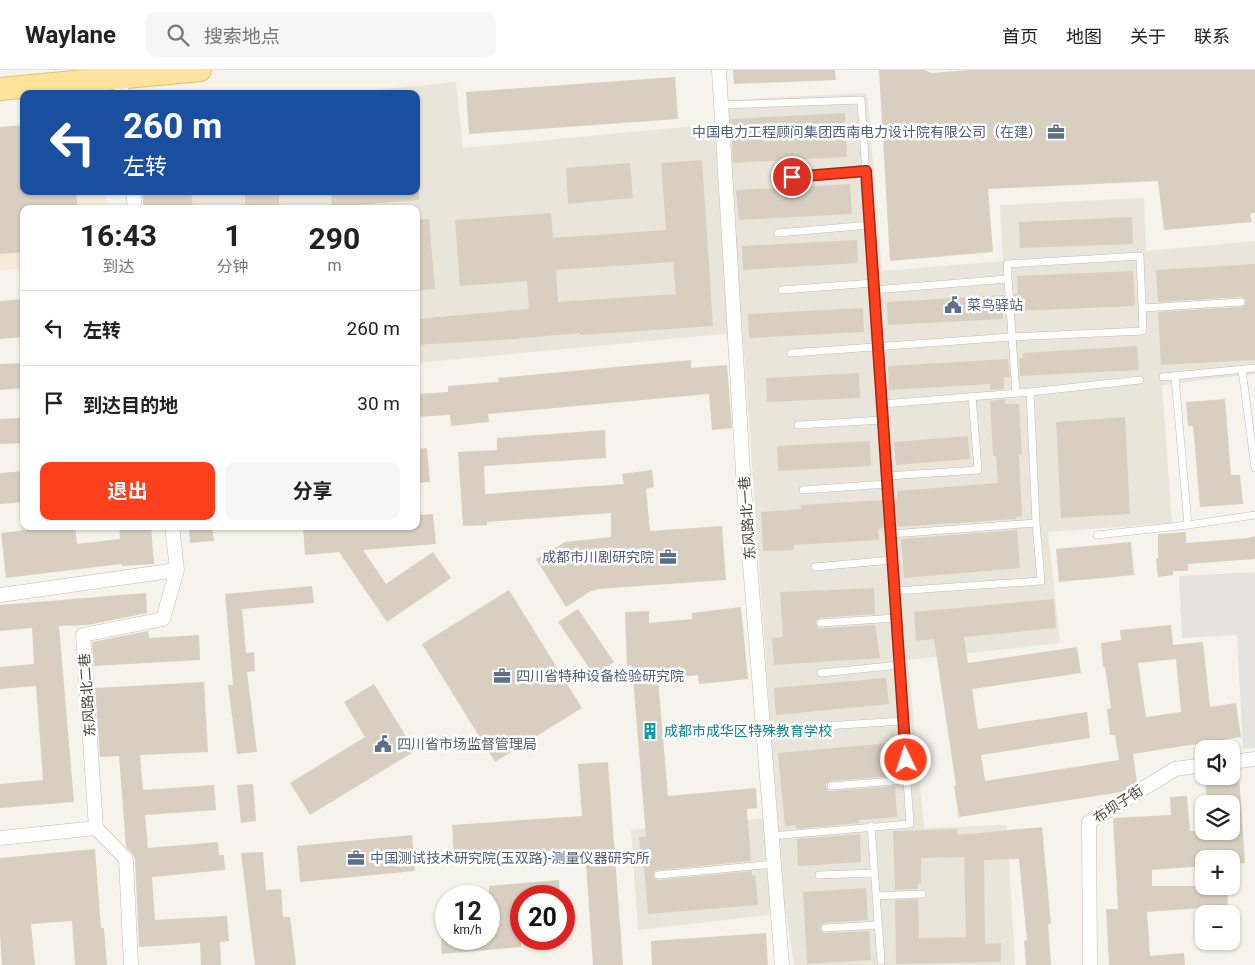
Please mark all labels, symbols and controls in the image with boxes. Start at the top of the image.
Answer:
search box [146,12,496,57]
text: Waylane [25,21,116,49]
icon: search [164,21,192,49]
text: 搜索地点 [204,25,280,48]
text: 首页 [1002,26,1038,47]
text: 地图 [1066,26,1102,47]
text: 关于 [1130,26,1166,47]
text: 联系 [1194,26,1230,47]
text: 260 m [123,106,222,147]
icon: left [40,110,105,175]
office icon: 中国电力工程顾问集团西南电力设计院有限公司（在建） [1046,122,1066,142]
place label: 中国电力工程顾问集团西南电力设计院有限公司（在建） [692,124,1042,140]
text: 左转 [123,154,167,179]
pin [771,156,813,198]
icon: arrive [778,163,806,191]
text: 16:43 [80,218,157,253]
text: 1 [224,218,241,253]
text: 290 [309,221,360,256]
text: m [327,256,341,275]
text: 到达 [102,257,134,276]
text: 分钟 [217,257,249,276]
public building icon: 菜鸟驿站 [943,295,963,315]
place label: 菜鸟驿站 [967,297,1023,313]
icon: left [40,314,68,342]
text: 260 m [347,317,400,340]
text: 左转 [83,319,121,342]
icon: arrive [40,389,68,417]
text: 30 m [357,392,400,415]
text: 到达目的地 [83,394,178,417]
button: 退出 [40,462,215,520]
button: 分享 [225,462,400,520]
street label: 东风路北一巷 [736,476,758,560]
office icon: 成都市川剧研究院 [658,547,678,567]
place label: 成都市川剧研究院 [542,549,654,565]
street label: 东风路北二巷 [76,653,98,737]
office icon: 四川省特种设备检验研究院 [492,666,512,686]
place label: 四川省特种设备检验研究院 [516,668,684,684]
building icon: 成都市成华区特殊教育学校 [640,721,660,741]
place label: 成都市成华区特殊教育学校 [664,723,832,739]
position arrow [879,733,931,785]
public building icon: 四川省市场监督管理局 [373,734,393,754]
place label: 四川省市场监督管理局 [397,736,537,752]
map controls [1195,740,1240,950]
button: sound [1195,740,1240,785]
street label: 布坝子街 [1090,782,1146,826]
button: layers [1195,795,1240,840]
office icon: 中国测试技术研究院(玉双路)-测量仪器研究所 [346,848,366,868]
place label: 中国测试技术研究院(玉双路)-测量仪器研究所 [370,850,650,867]
button: + [1195,850,1240,895]
speed limit sign: 20 [510,885,575,950]
text: 12 [453,897,482,926]
button: − [1195,905,1240,950]
text: km/h [453,923,482,937]

